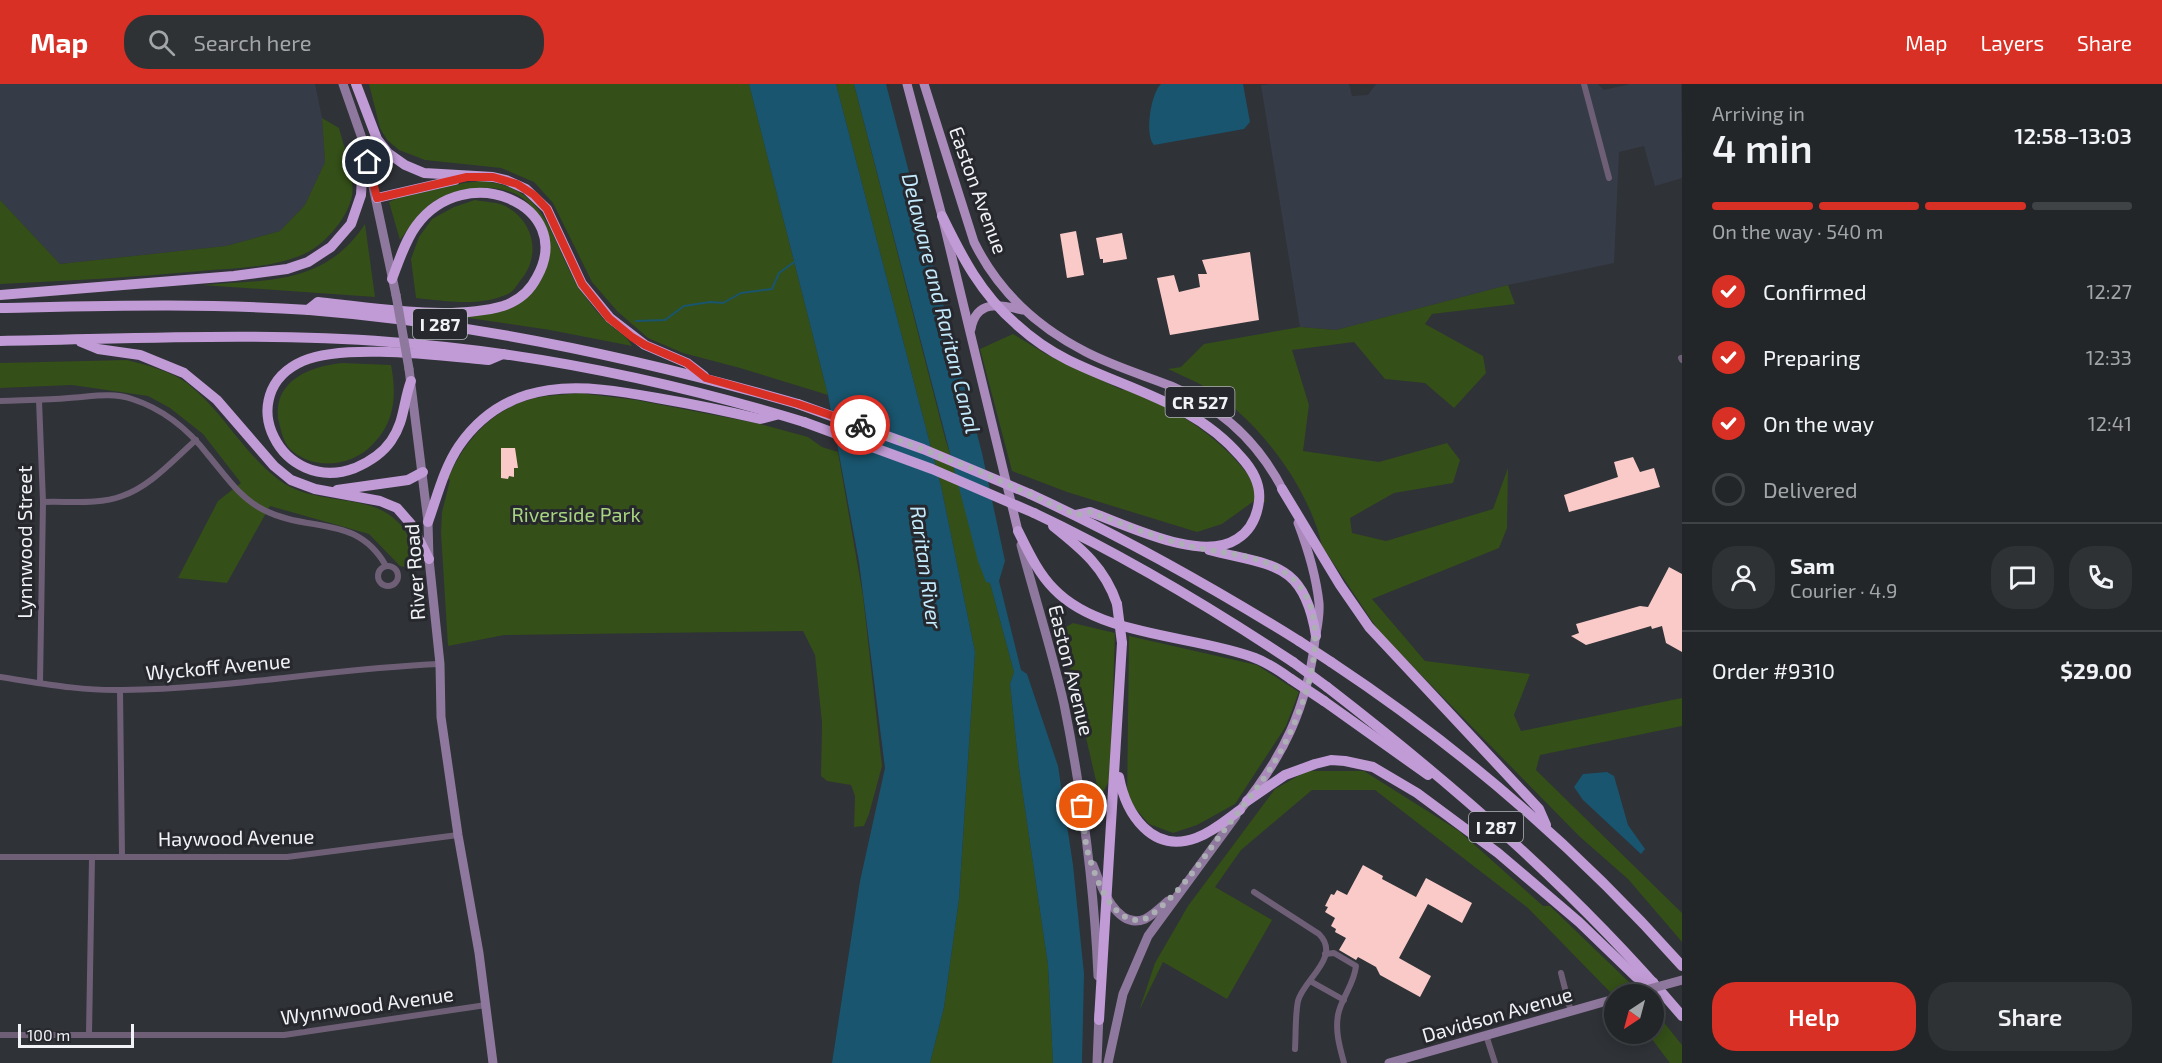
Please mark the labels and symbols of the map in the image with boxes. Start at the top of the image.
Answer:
street label: Easton Avenue [945,123,1013,257]
pin [342,136,393,187]
water label: Delaware and Raritan Canal [898,170,986,436]
road number: I 287 [413,309,467,339]
road number: CR 527 [1166,387,1234,417]
courier [830,395,890,455]
street label: Lynnwood Street [12,465,36,619]
park label: Riverside Park [511,502,641,526]
water label: Raritan River [906,504,948,631]
street label: River Road [399,523,429,621]
street label: Easton Avenue [1044,602,1100,738]
street label: Wyckoff Avenue [144,648,292,684]
pin [1056,780,1107,831]
road number: I 287 [1469,812,1523,842]
street label: Haywood Avenue [158,824,314,850]
street label: Wynnwood Avenue [279,981,455,1029]
street label: Davidson Avenue [1419,981,1575,1047]
north arrow [1604,984,1664,1044]
scale bar [18,1021,134,1048]

